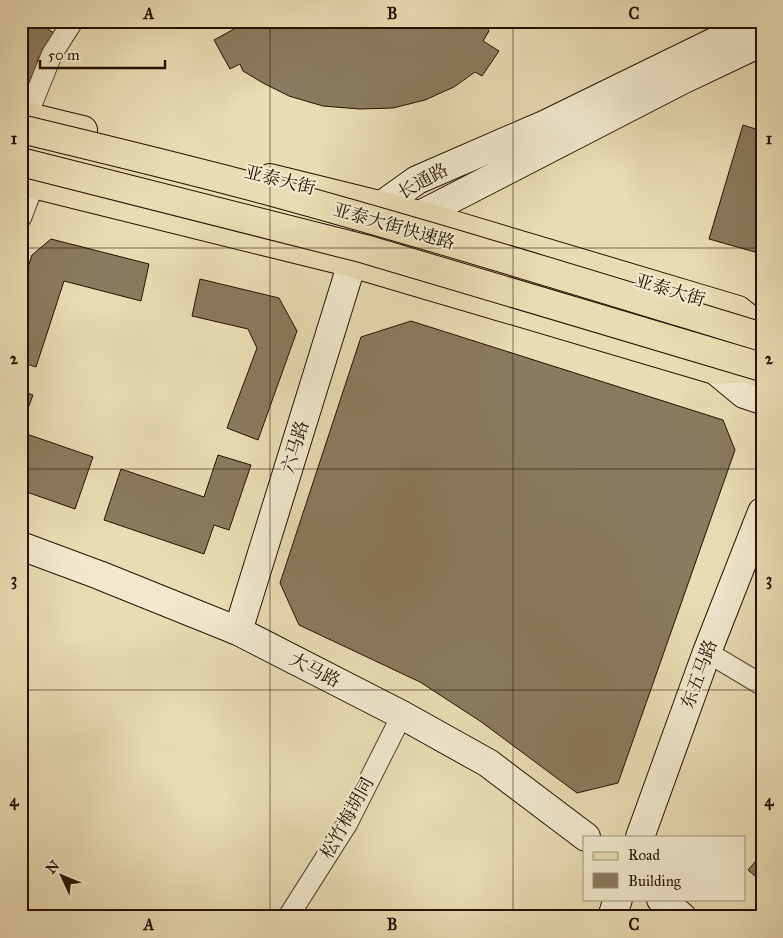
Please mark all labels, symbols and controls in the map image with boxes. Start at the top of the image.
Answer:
text: A [143,4,155,23]
text: B [387,4,397,23]
text: C [629,4,640,23]
scale bar [40,38,165,70]
text: 50 m [48,46,80,64]
text: 1 [11,129,18,148]
text: 1 [766,129,773,148]
street label: 长通路 [394,158,452,204]
street label: 亚泰大街 [242,161,318,199]
street label: 亚泰大街快速路 [330,198,458,254]
street label: 亚泰大街 [632,269,708,311]
text: 2 [10,349,19,368]
text: 2 [765,349,774,368]
street label: 六马路 [277,418,313,476]
text: 3 [11,570,17,590]
text: 3 [766,570,772,590]
street label: 东五马路 [676,636,722,712]
street label: 大马路 [286,648,344,692]
street label: 松竹梅胡同 [316,773,378,863]
text: 4 [10,791,20,811]
text: 4 [765,791,775,811]
legend [583,836,746,900]
text: Road [628,846,660,864]
north arrow [38,850,88,900]
text: N [43,857,63,877]
text: Building [628,872,682,890]
text: A [143,915,155,934]
text: B [387,915,397,934]
text: C [629,915,640,934]

